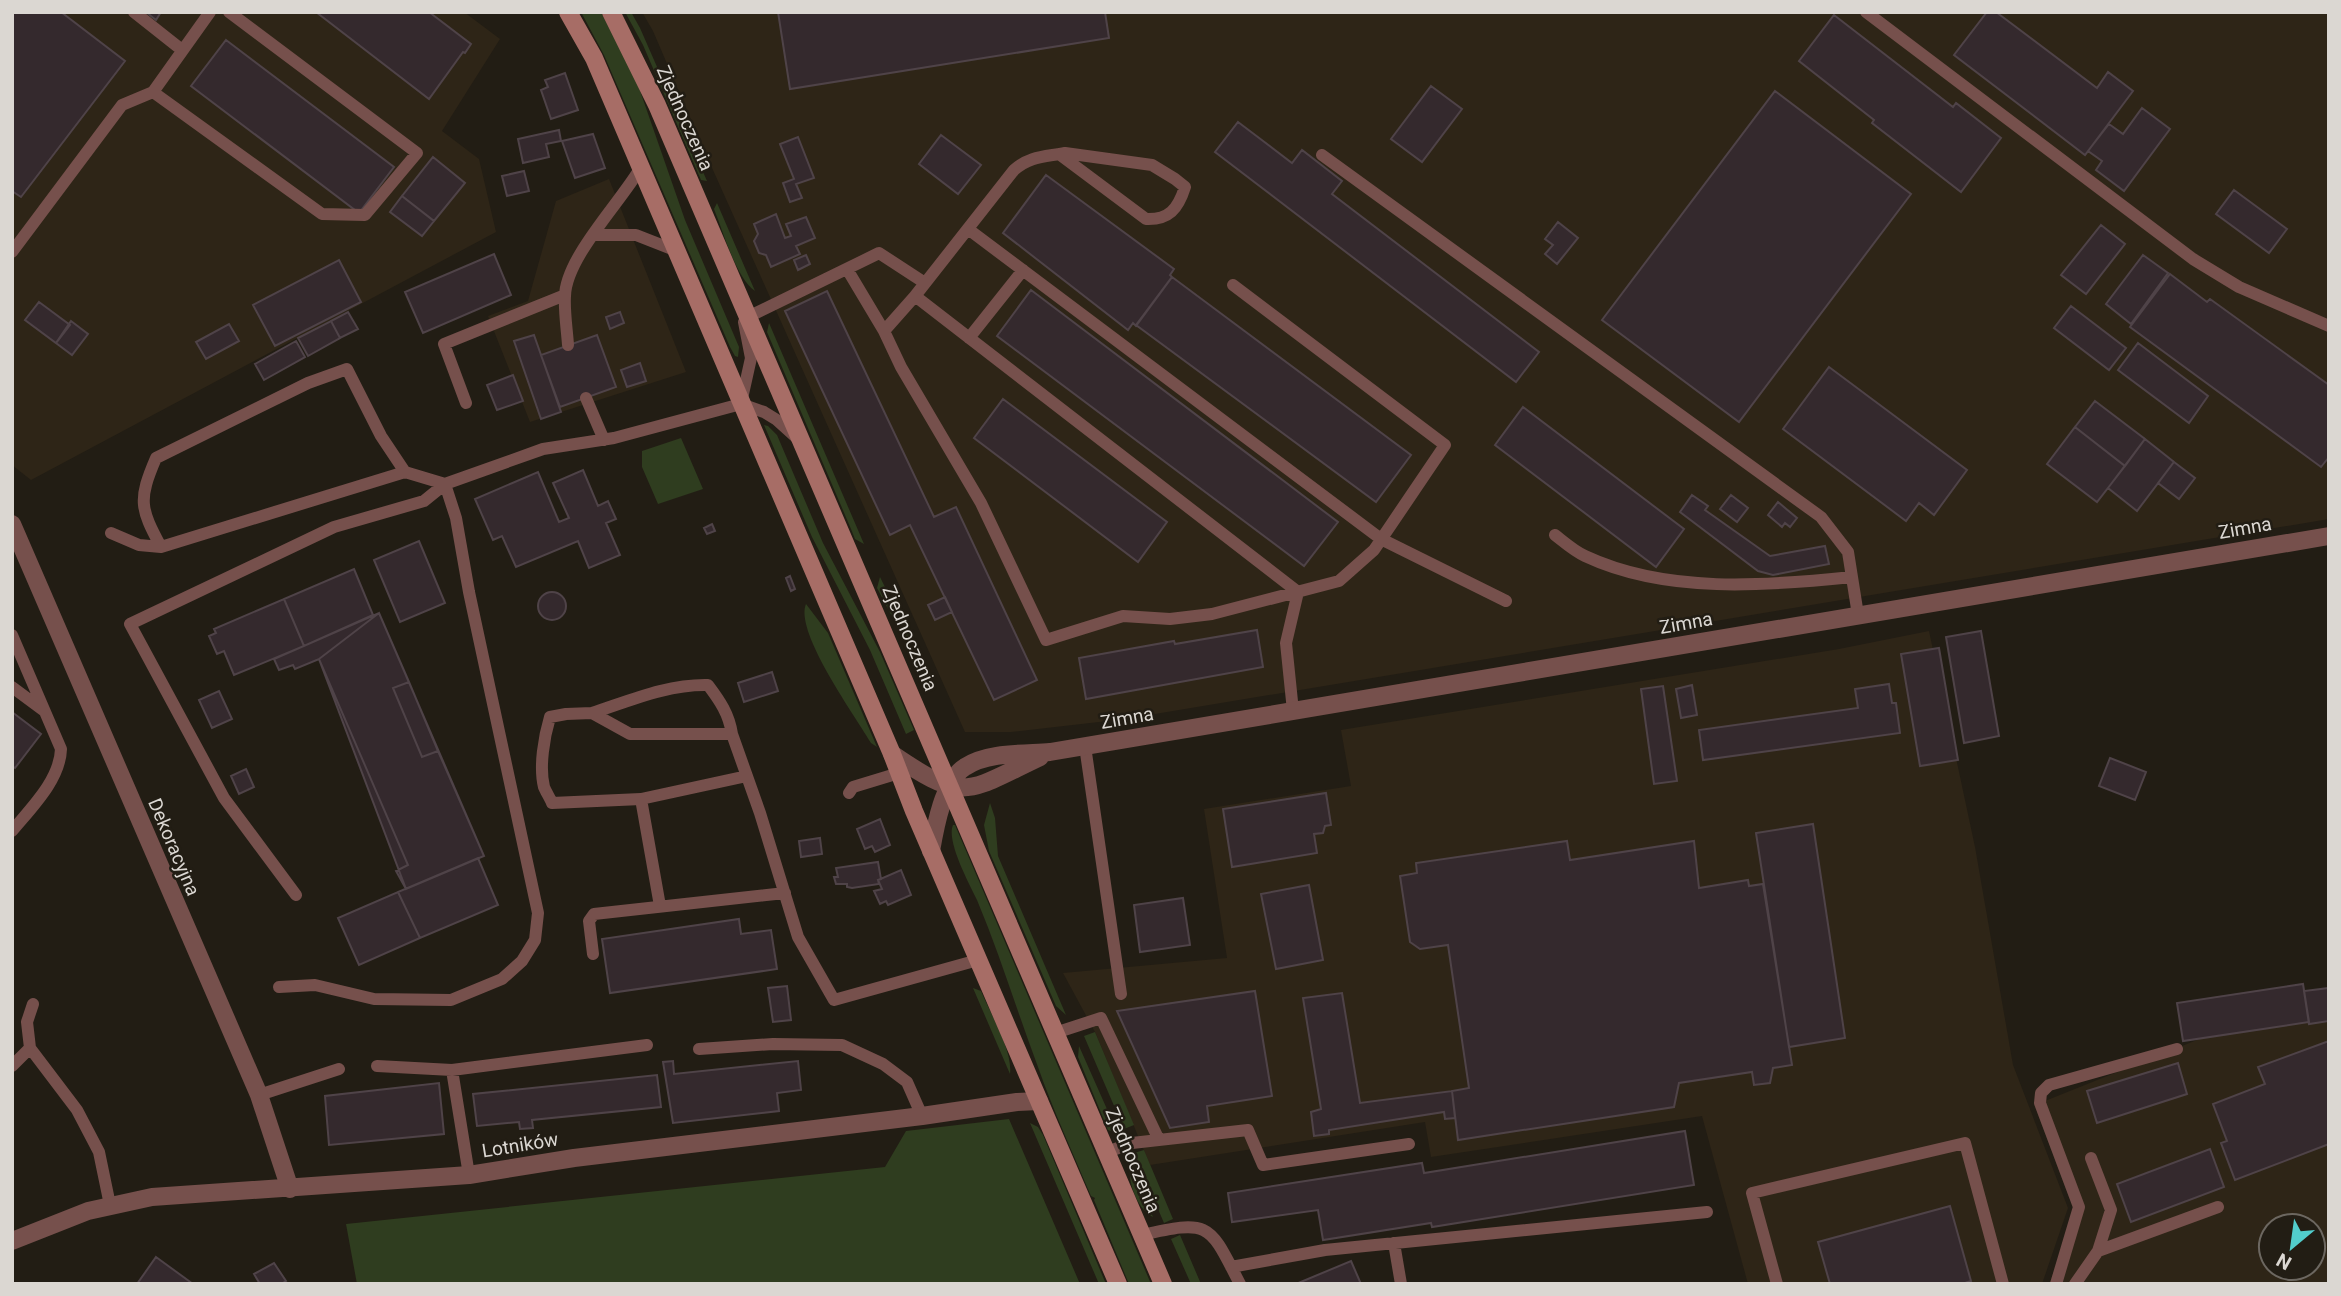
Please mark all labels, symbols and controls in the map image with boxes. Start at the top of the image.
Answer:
street label: Zjednoczenia [652,62,718,174]
street label: Zimna [2217,512,2273,544]
street label: Zjednoczenia [877,582,943,694]
street label: Zimna [1658,607,1714,639]
street label: Zimna [1099,702,1155,734]
street label: Dekoracyjna [143,795,205,899]
street label: Zjednoczenia [1100,1104,1166,1216]
street label: Lotników [480,1128,560,1162]
north arrow [2257,1212,2327,1282]
text: N [2273,1248,2295,1275]

